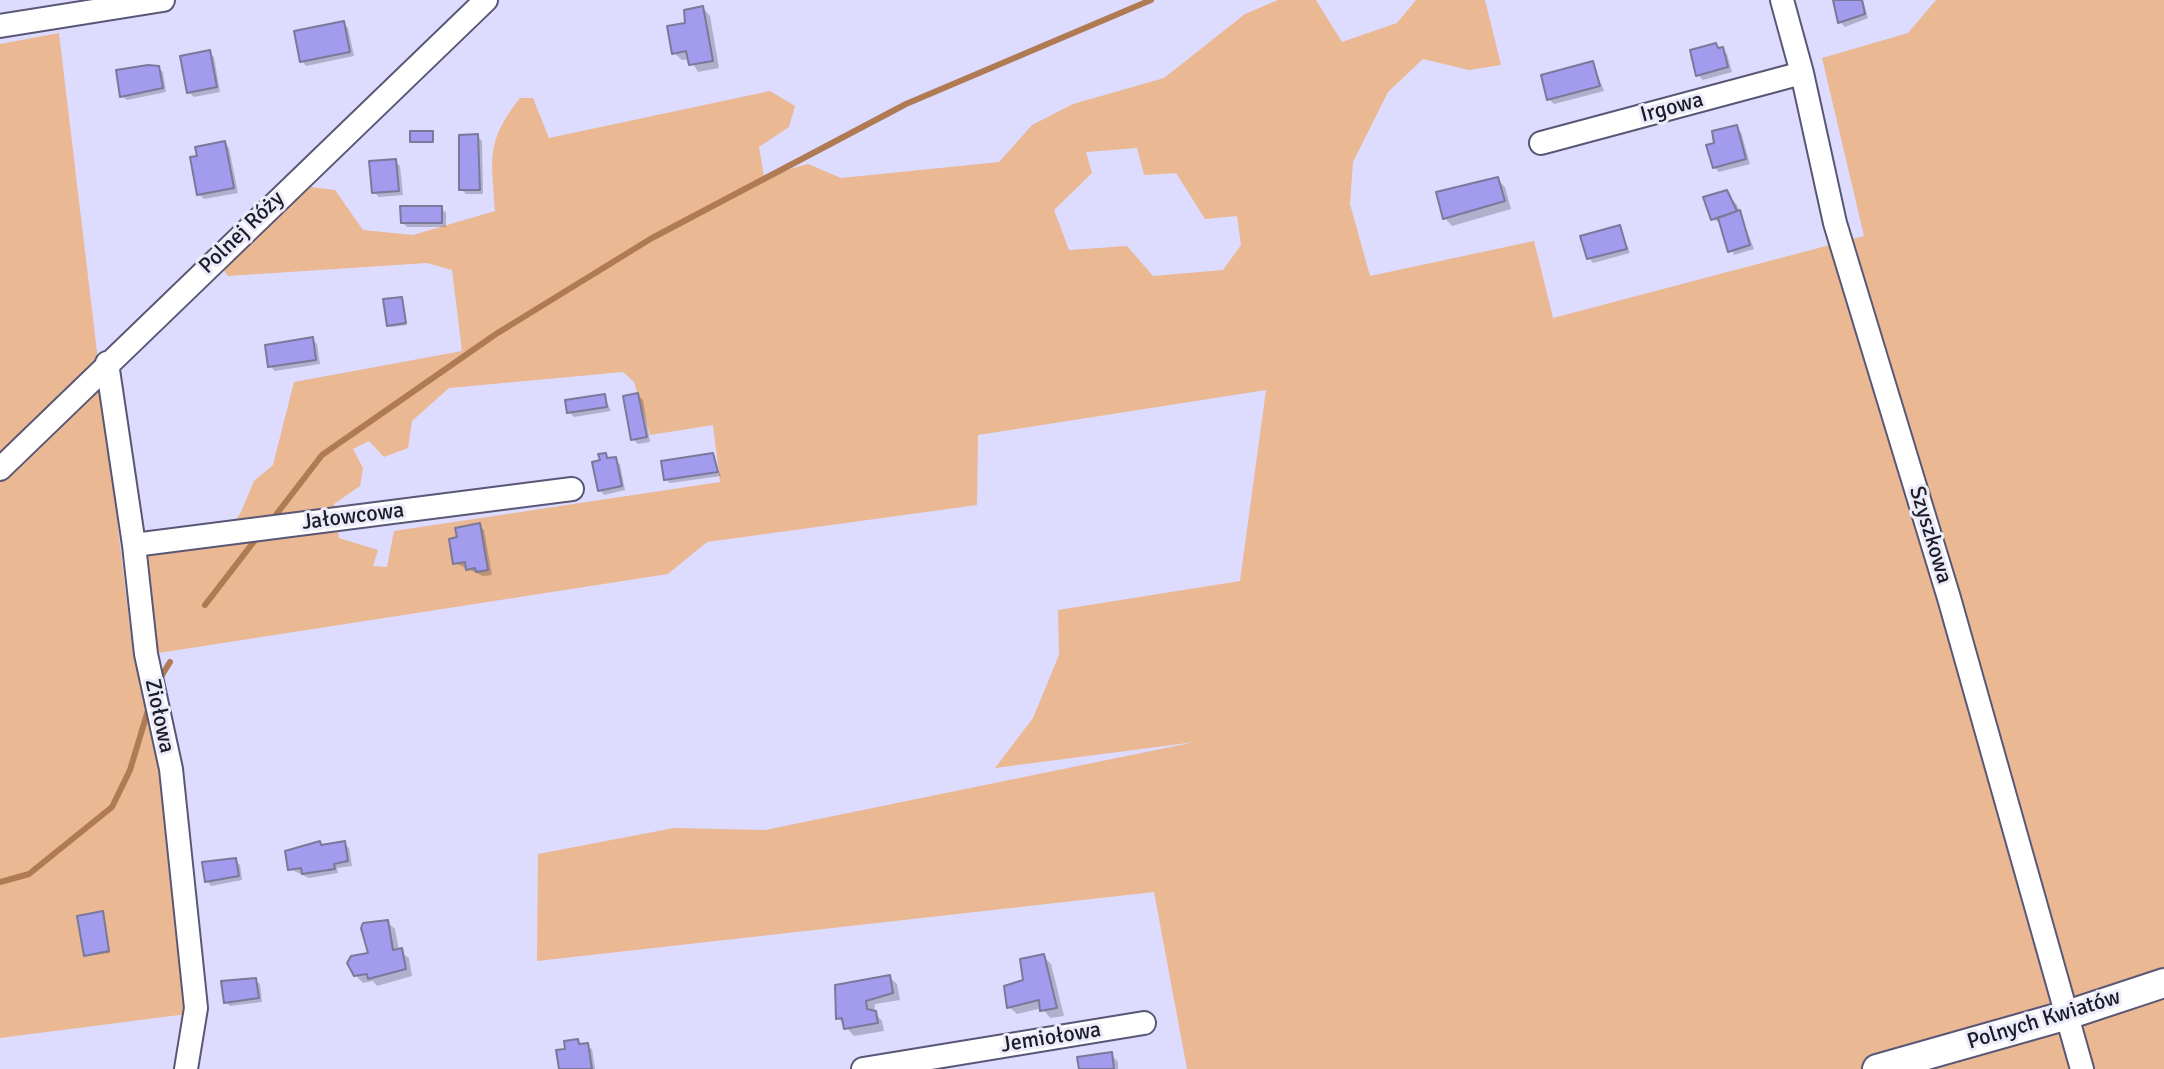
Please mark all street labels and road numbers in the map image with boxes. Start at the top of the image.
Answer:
street label: Irgowa [1638,87,1706,129]
street label: Polnej Róży [194,186,290,280]
street label: Szyszkowa [1903,483,1957,587]
street label: Jałowcowa [300,498,406,536]
street label: Ziołowa [138,676,180,756]
street label: Polnych Kwiatów [1964,984,2124,1056]
street label: Jemiołowa [999,1017,1103,1059]

